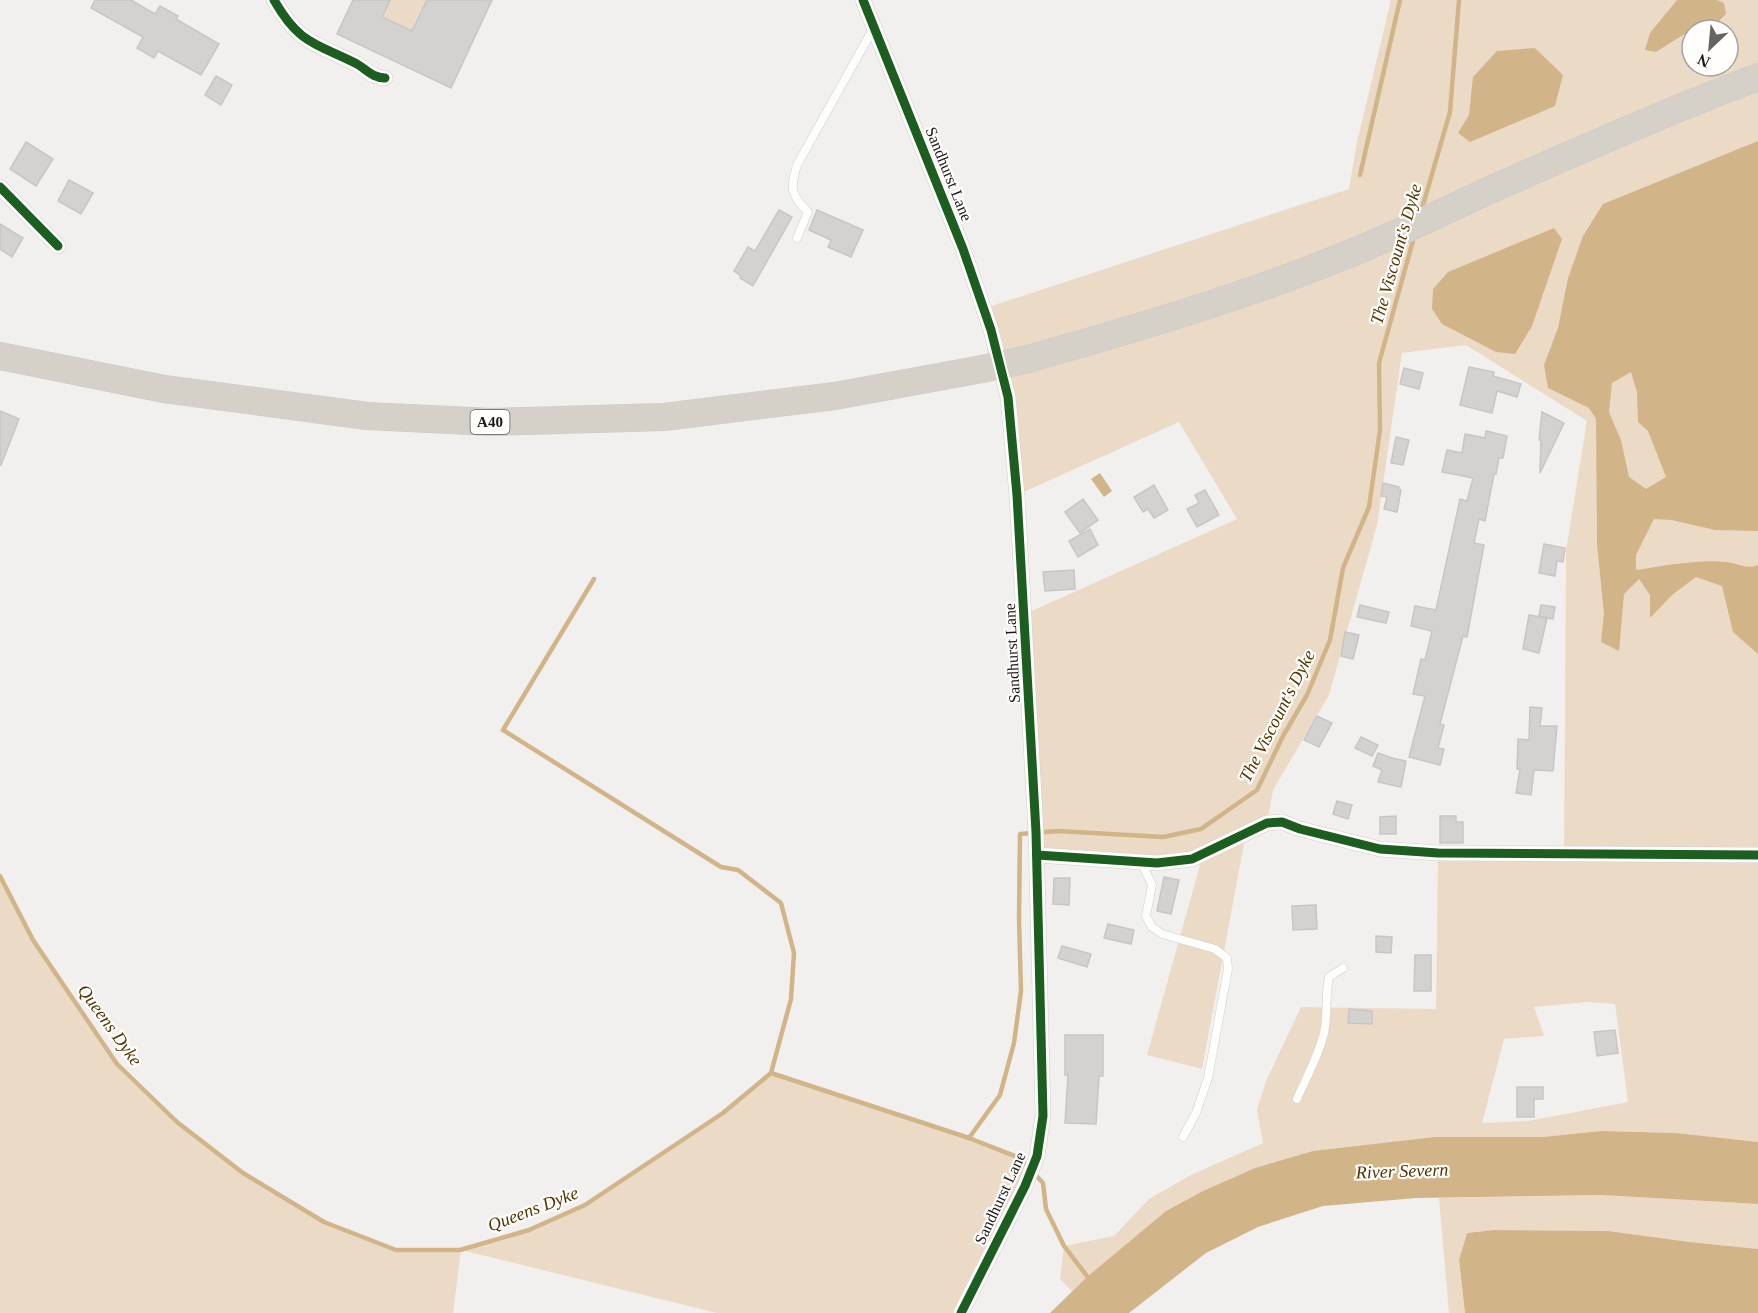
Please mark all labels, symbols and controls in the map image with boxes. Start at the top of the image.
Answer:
north arrow [1680,18,1740,78]
text: N [1694,51,1713,71]
street label: Sandhurst Lane [922,124,976,224]
water label: The Viscount's Dyke [1366,181,1426,327]
road number: A40 [470,410,510,434]
street label: Sandhurst Lane [1001,603,1023,703]
water label: The Viscount's Dyke [1235,647,1319,785]
water label: Queens Dyke [74,981,146,1069]
street label: Sandhurst Lane [971,1149,1029,1247]
water label: River Severn [1354,1159,1449,1183]
water label: Queens Dyke [485,1183,581,1235]

